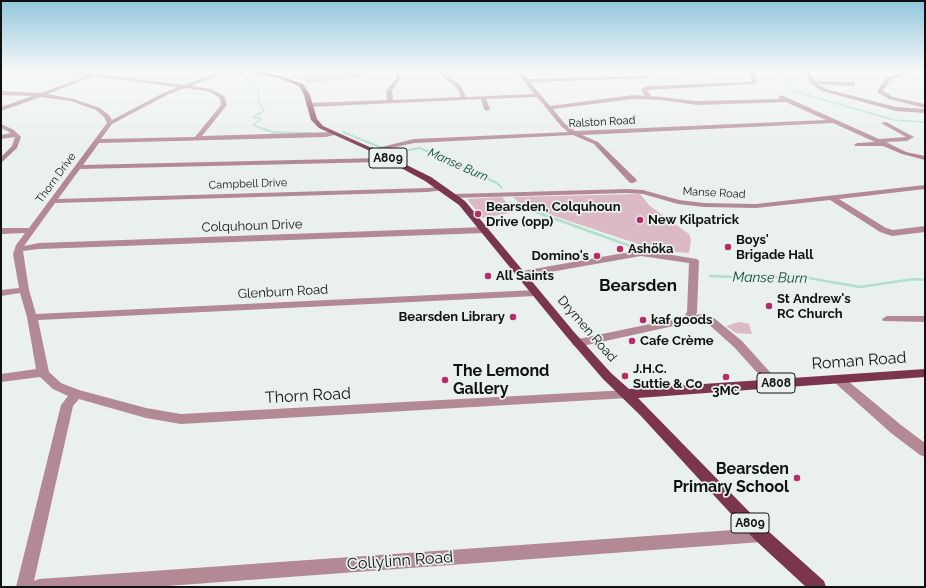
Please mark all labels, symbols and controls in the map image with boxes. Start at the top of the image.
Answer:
street label: Ralston Road [568,114,636,130]
water label: Manse Burn [426,145,490,185]
road number: A809 [369,148,407,168]
street label: Thorn Drive [33,150,79,206]
street label: Campbell Drive [208,176,288,192]
street label: Manse Road [682,185,746,201]
place label: Bearsden, Colquhoun Drive (opp) [486,199,620,230]
marker: Bearsden, Colquhoun Drive (opp) [473,209,483,219]
place label: New Kilpatrick [648,212,739,228]
marker: New Kilpatrick [635,215,645,225]
street label: Colquhoun Drive [201,216,303,236]
place label: Boys' Brigade Hall [736,232,813,263]
place label: Ashöka [628,241,673,257]
marker: Boys' Brigade Hall [723,242,733,252]
marker: Ashöka [615,244,625,254]
place label: Domino's [532,248,589,264]
marker: Domino's [592,251,602,261]
place label: All Saints [496,268,554,284]
water label: Manse Burn [732,269,808,287]
marker: All Saints [483,271,493,281]
district label: Bearsden [599,276,677,296]
street label: Glenburn Road [237,282,329,302]
place label: St Andrew's RC Church [777,291,851,322]
street label: Drymen Road [554,293,620,365]
marker: St Andrew's RC Church [764,301,774,311]
place label: Bearsden Library [399,309,505,325]
marker: Bearsden Library [508,312,518,322]
place label: kaf goods [651,312,712,328]
marker: kaf goods [638,315,648,325]
place label: Cafe Crème [640,333,714,349]
marker: Cafe Crème [627,336,637,346]
street label: Roman Road [811,348,907,374]
place label: The Lemond Gallery [453,361,549,399]
place label: J.H.C. Suttie & Co [633,361,702,392]
marker: J.H.C. Suttie & Co [620,371,630,381]
marker: 3MC [721,372,731,382]
road number: A808 [757,373,795,393]
marker: The Lemond Gallery [440,375,450,385]
place label: 3MC [712,383,740,399]
street label: Thorn Road [265,384,351,408]
place label: Bearsden Primary School [673,459,789,497]
marker: Bearsden Primary School [792,473,802,483]
road number: A809 [731,513,769,533]
street label: Collylinn Road [346,548,454,574]

